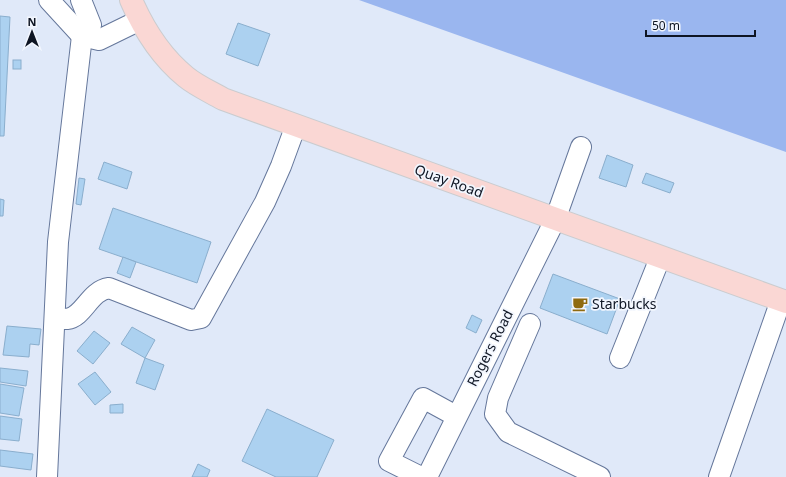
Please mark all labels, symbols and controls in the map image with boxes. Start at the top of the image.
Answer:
north arrow [12,12,52,52]
scale bar [646,12,755,38]
text: N [28,14,36,29]
text: 50 m [652,17,680,34]
street label: Quay Road [412,159,486,202]
place label: Starbucks [592,294,657,313]
cafe icon: Starbucks [571,295,589,313]
street label: Rogers Road [462,306,517,389]

